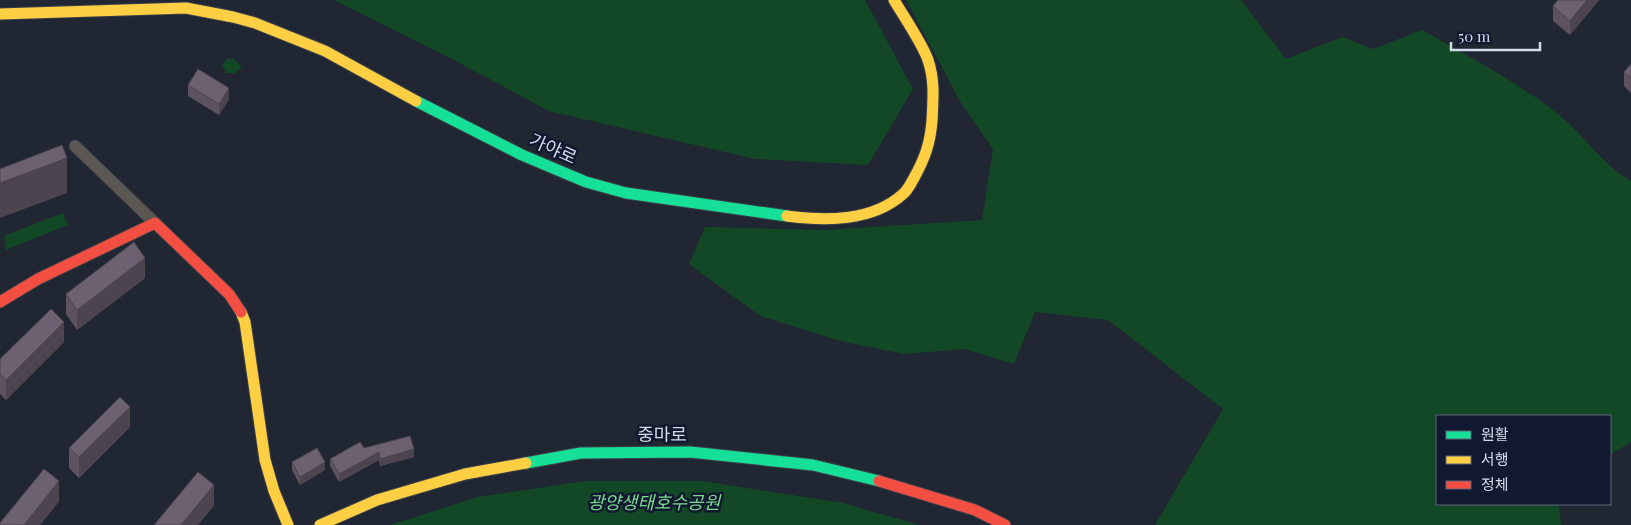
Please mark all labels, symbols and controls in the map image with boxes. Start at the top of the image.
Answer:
scale bar [1451,20,1540,52]
text: 50 m [1458,26,1491,46]
street label: 가야로 [526,127,581,169]
legend [1436,415,1611,505]
street label: 중마로 [637,422,687,446]
text: 원활 [1481,424,1509,444]
text: 서행 [1481,449,1509,469]
text: 정체 [1481,474,1509,494]
park label: 광양생태호수공원 [588,490,722,514]

